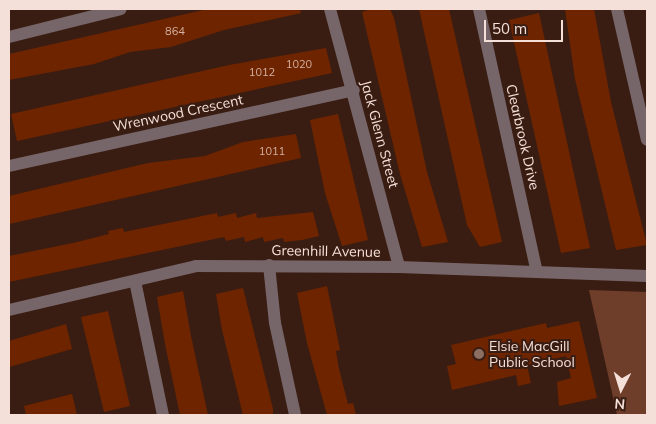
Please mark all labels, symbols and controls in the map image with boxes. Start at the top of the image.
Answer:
scale bar [486,10,565,42]
text: 50 m [492,19,527,38]
house number: 864 [165,24,185,38]
house number: 1020 [286,57,312,71]
house number: 1012 [249,65,275,79]
street label: Jack Glenn Street [358,78,402,190]
street label: Clearbrook Drive [503,82,543,192]
street label: Wrenwood Crescent [112,91,244,135]
house number: 1011 [259,144,285,158]
street label: Greenhill Avenue [271,242,381,260]
place label: Elsie MacGill Public School [489,338,575,371]
marker: Elsie MacGill Public School [473,348,485,360]
north arrow [596,364,646,414]
text: N [614,395,626,413]

